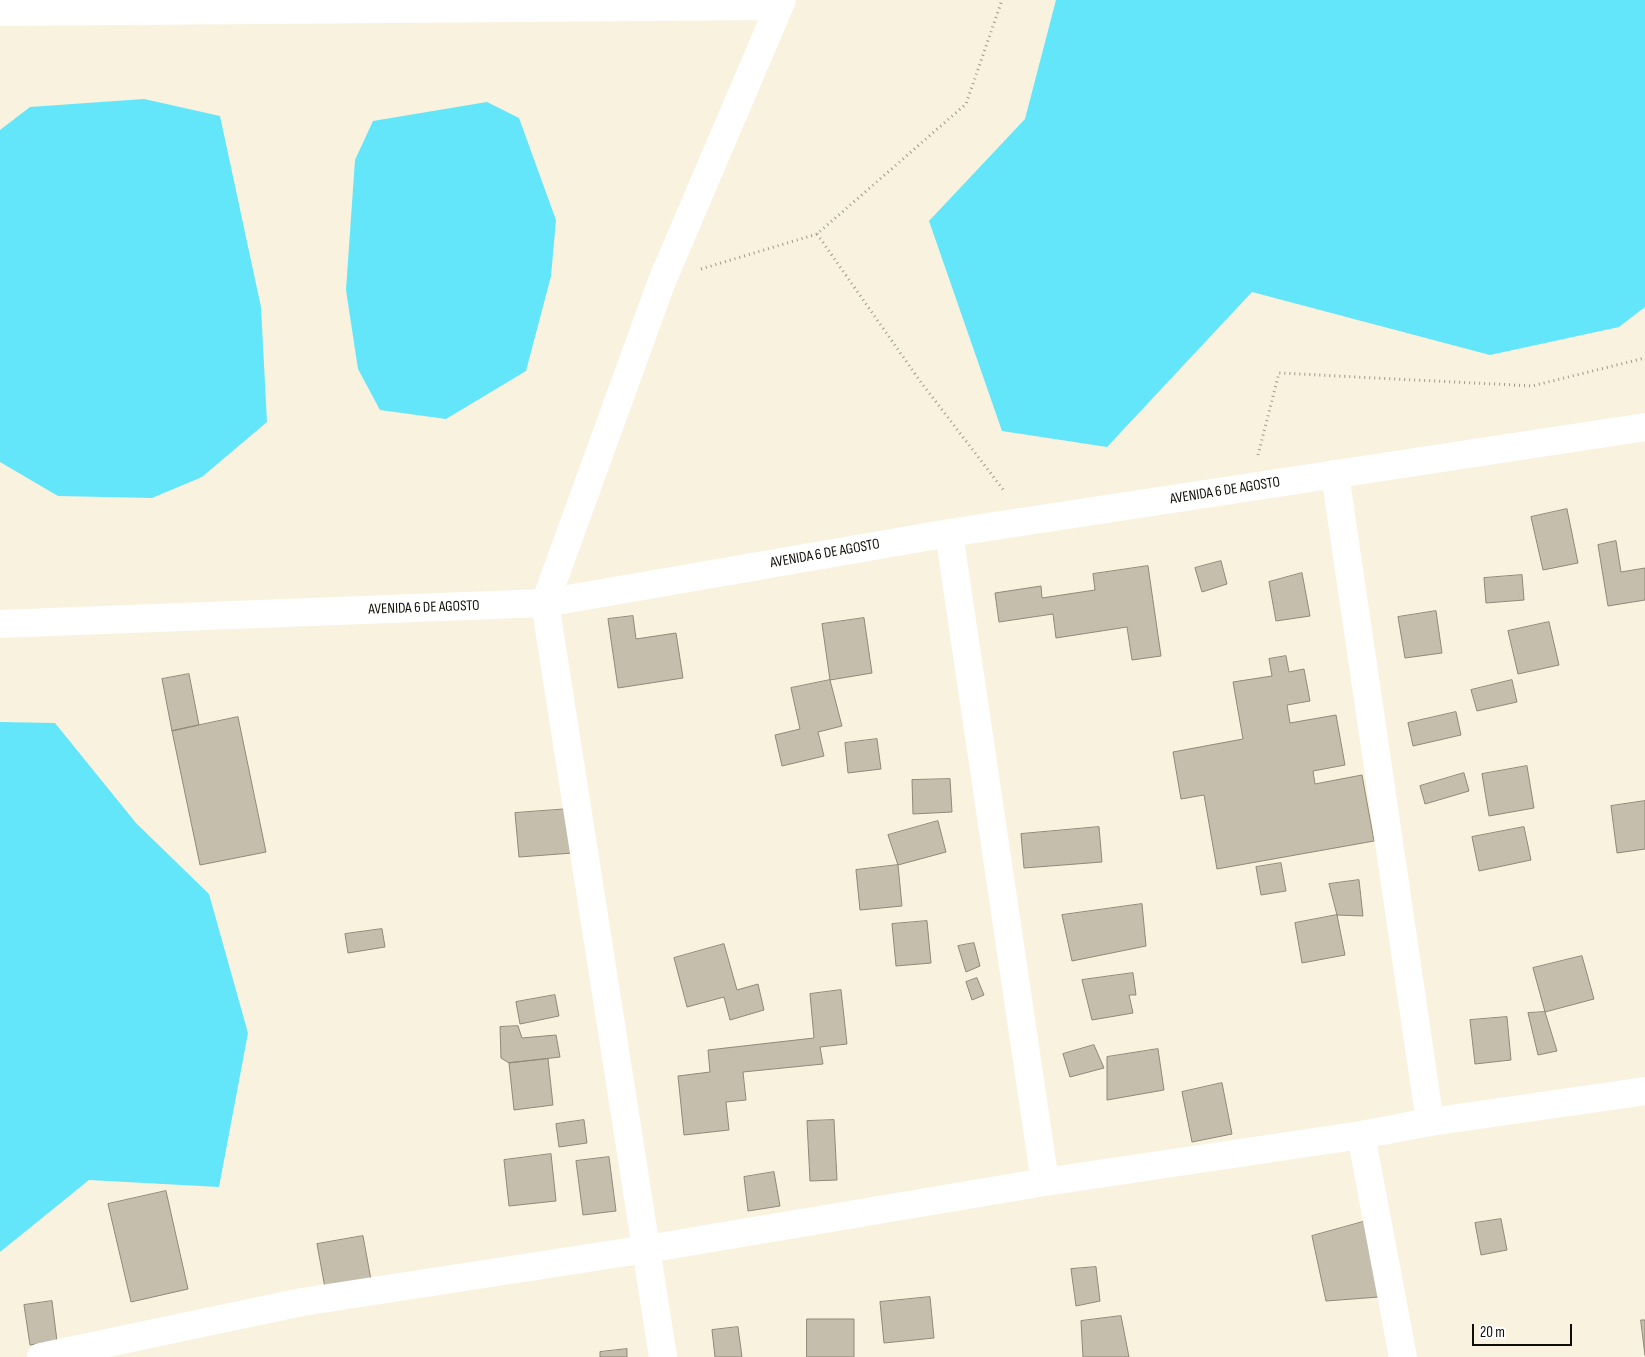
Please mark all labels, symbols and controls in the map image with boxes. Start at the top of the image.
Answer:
street label: AVENIDA 6 DE AGOSTO [1169,473,1281,509]
street label: AVENIDA 6 DE AGOSTO [769,535,881,573]
street label: AVENIDA 6 DE AGOSTO [368,597,480,619]
scale bar [1475,1314,1575,1346]
text: 20 m [1480,1323,1505,1342]

